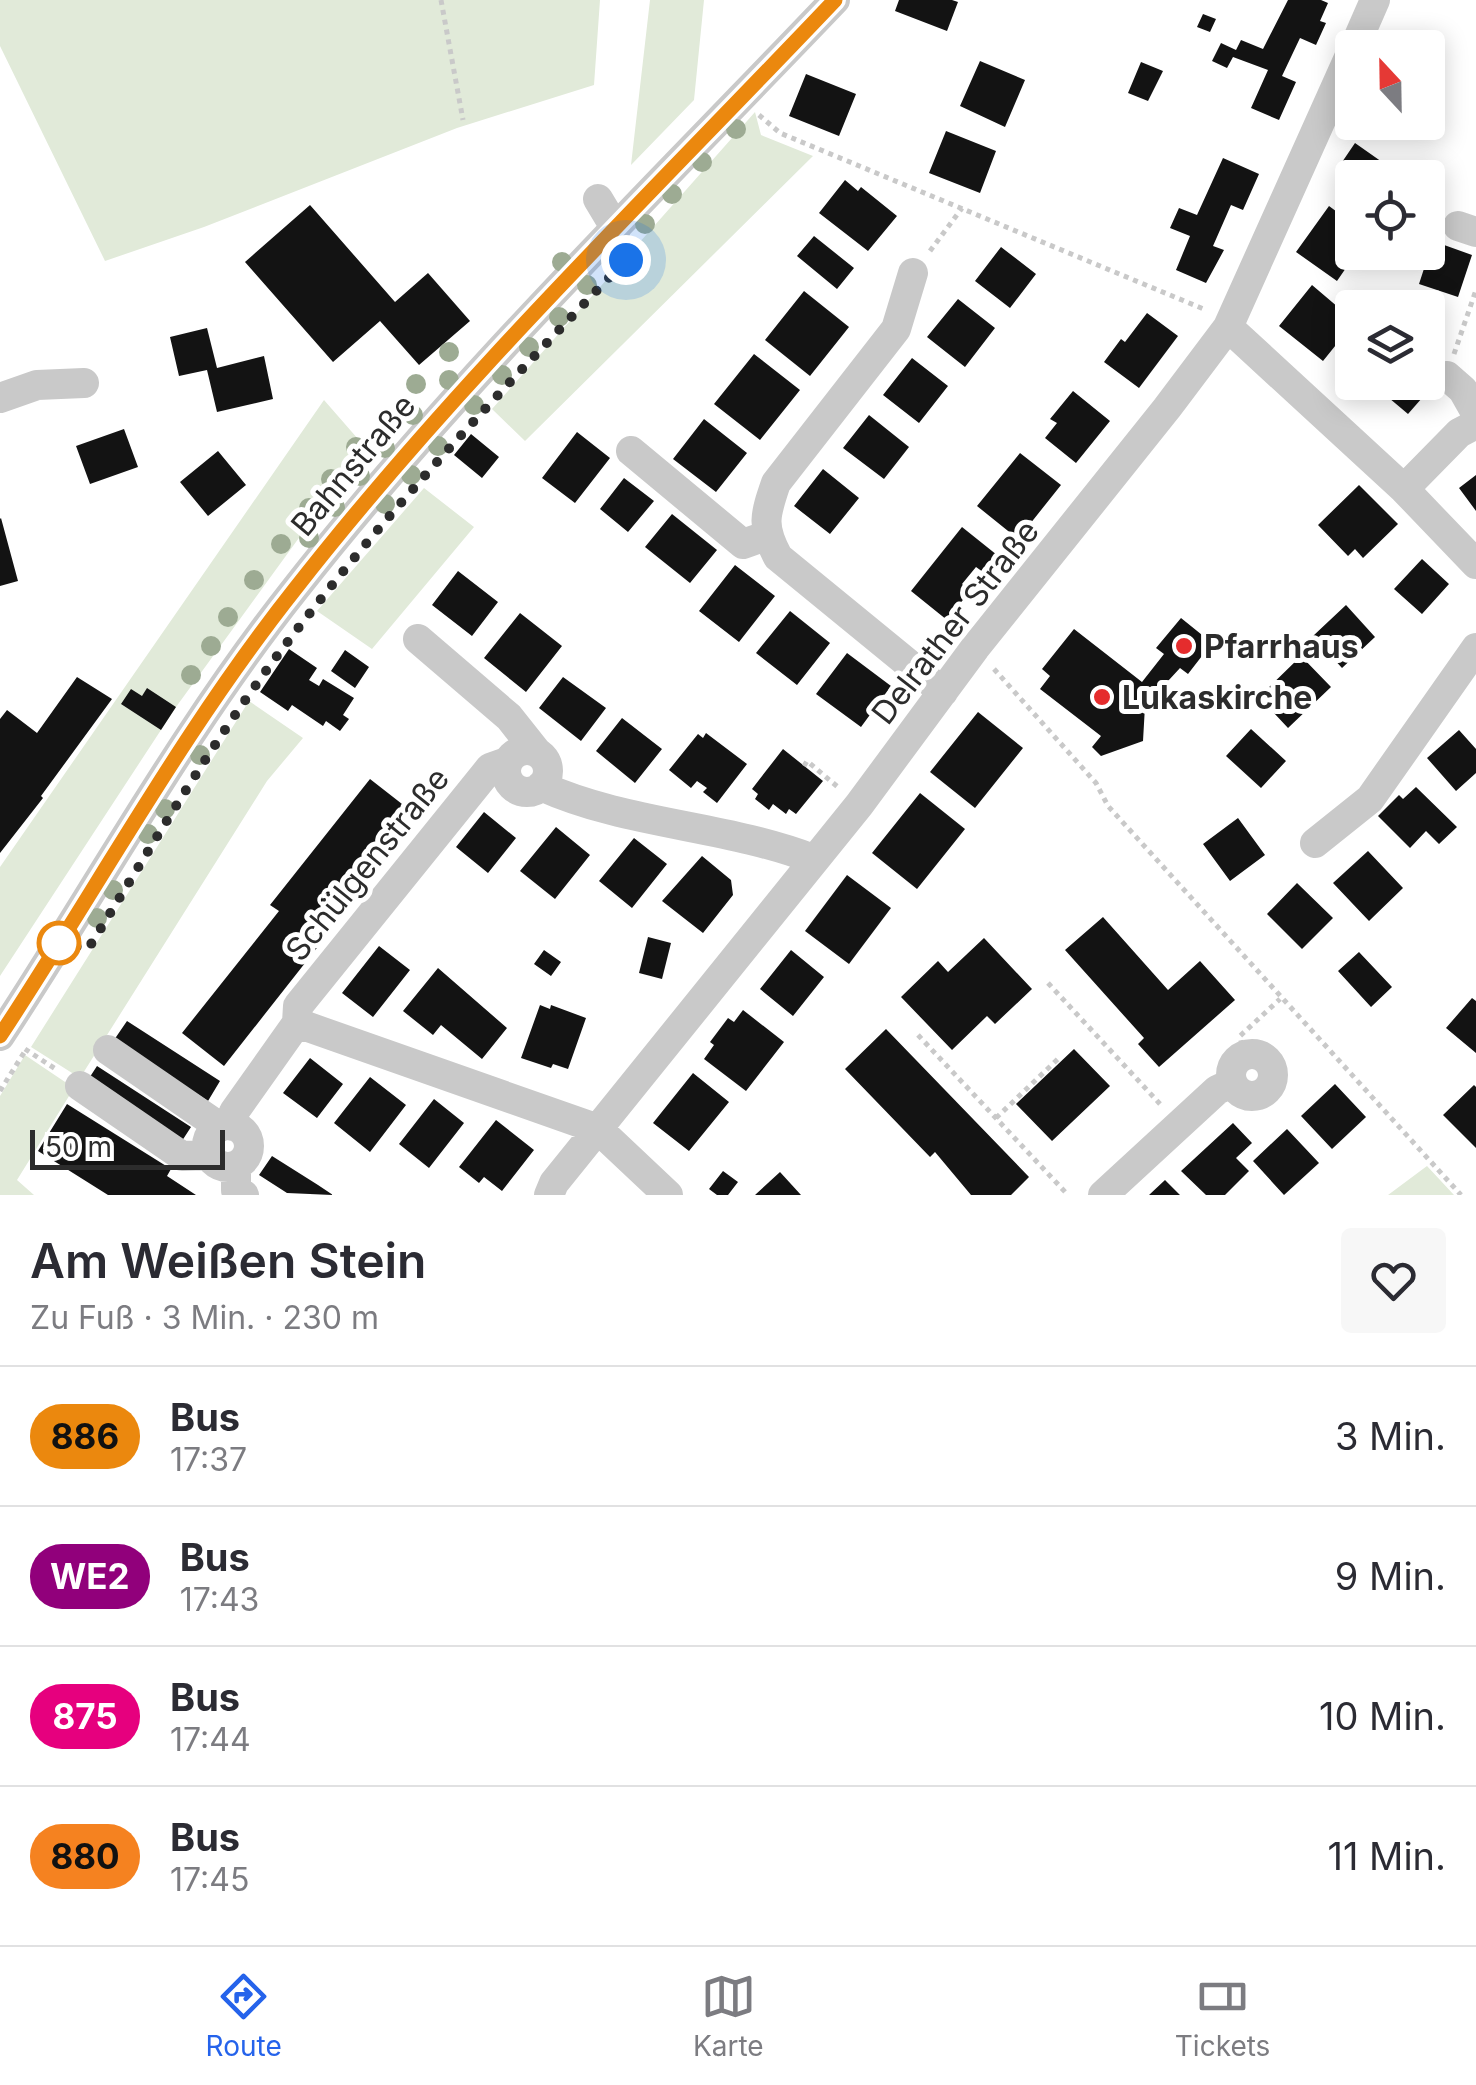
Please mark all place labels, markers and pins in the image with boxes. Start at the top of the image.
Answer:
place label: Pfarrhaus [1204,627,1359,666]
marker: Pfarrhaus [1173,635,1195,657]
place label: Lukaskirche [1122,678,1312,717]
marker: Lukaskirche [1091,686,1113,708]
unlabelled marker [38,922,80,964]

